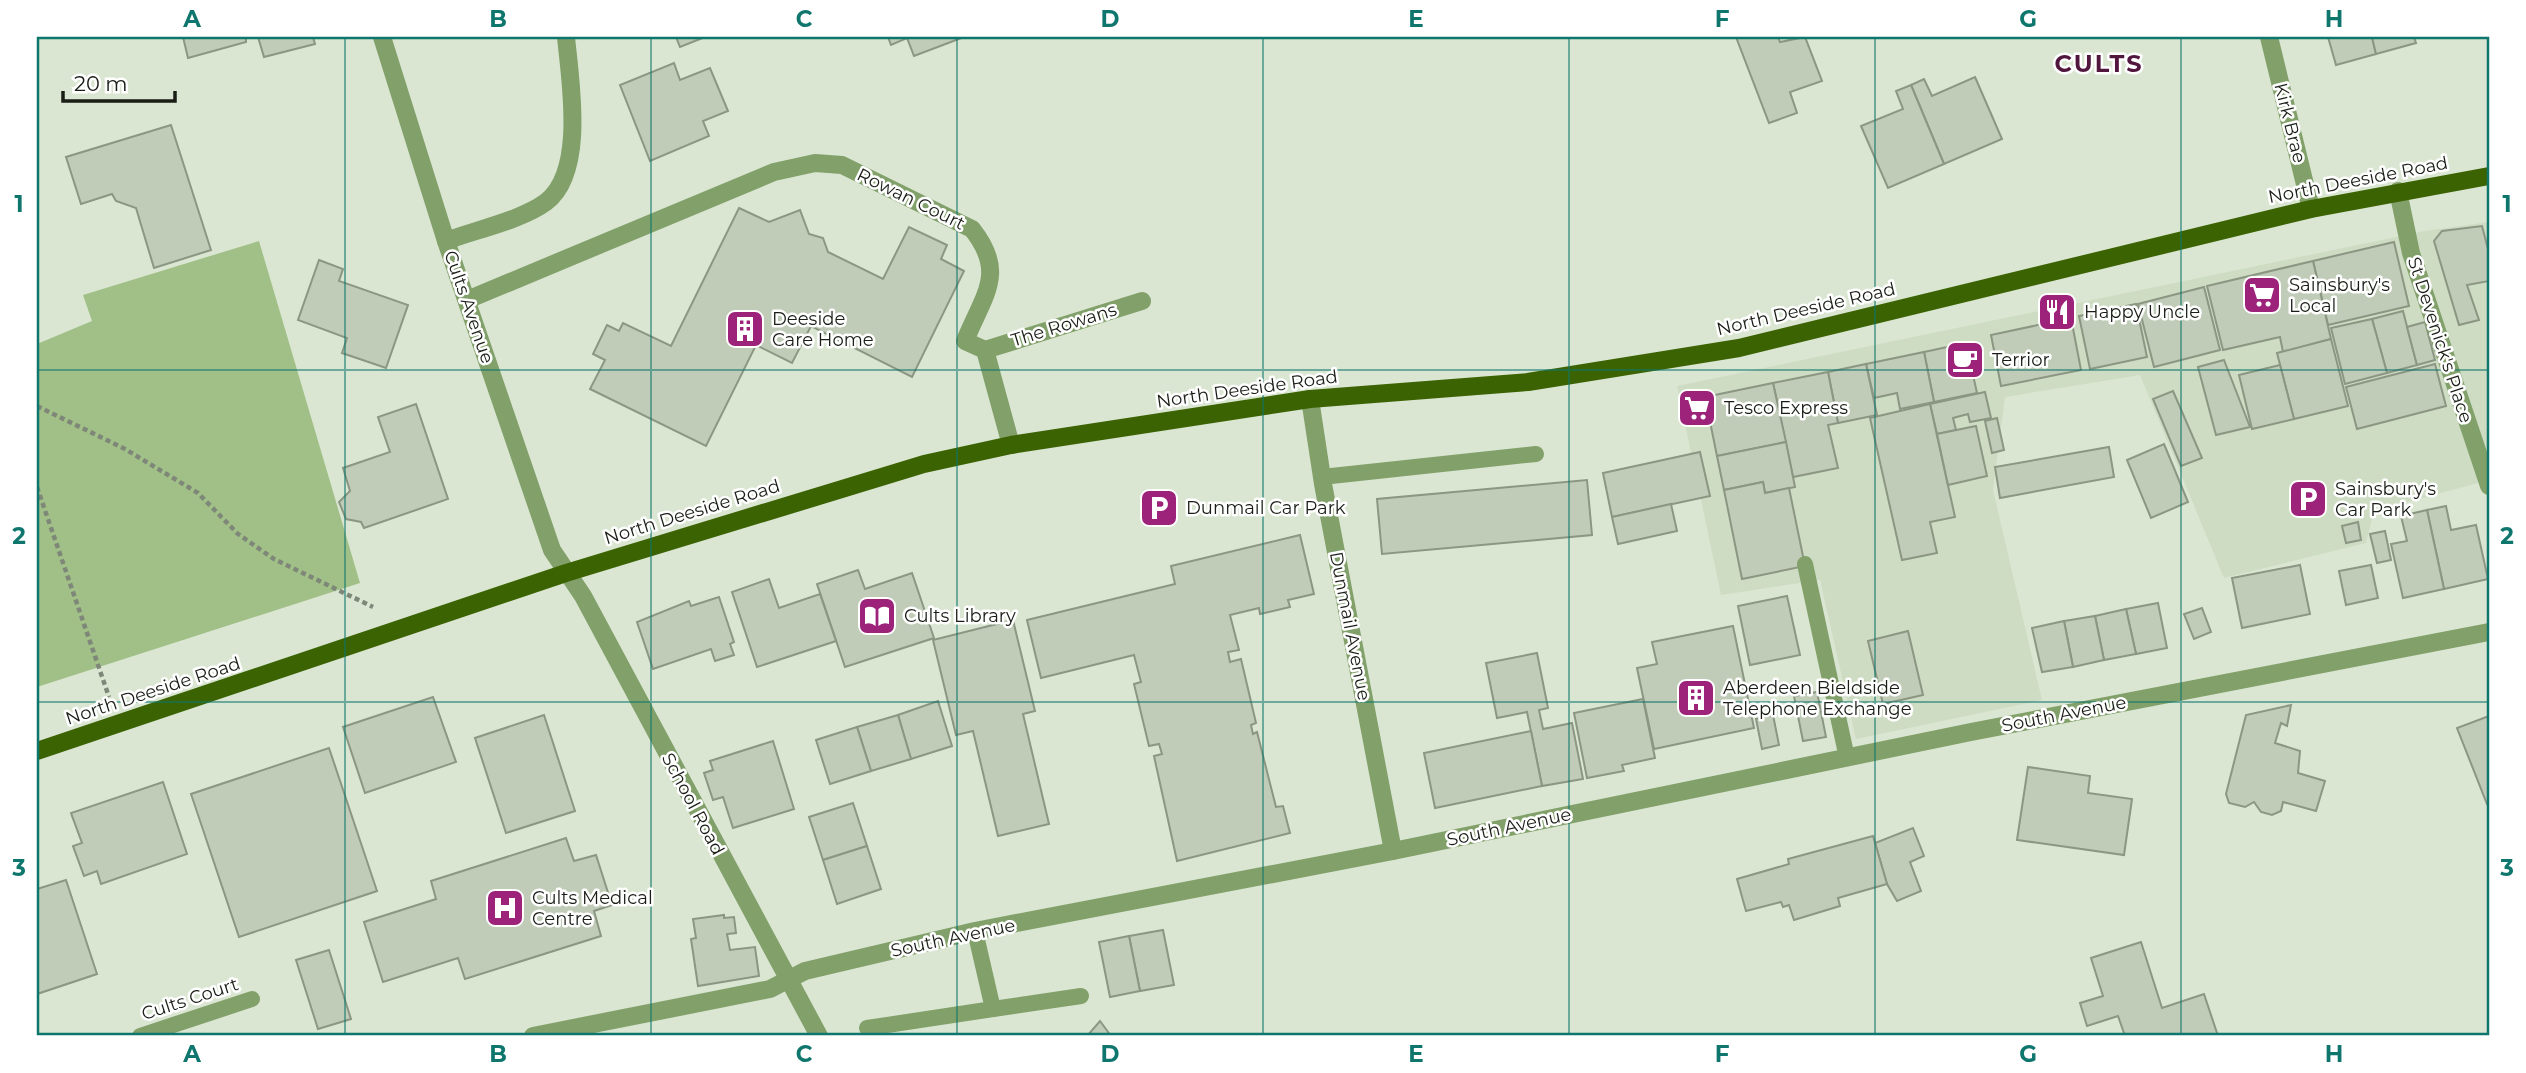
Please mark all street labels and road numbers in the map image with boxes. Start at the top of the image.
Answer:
street label: Kirk Brae [2269,81,2311,165]
street label: North Deeside Road [2266,152,2450,208]
street label: Rowan Court [853,163,969,235]
street label: Cults Avenue [439,248,499,366]
street label: St Devenick's Place [2403,254,2477,426]
street label: North Deeside Road [1715,278,1897,340]
street label: The Rowans [1009,298,1120,351]
street label: North Deeside Road [1155,365,1339,413]
street label: North Deeside Road [601,475,783,549]
street label: Dunmail Avenue [1325,550,1375,702]
street label: North Deeside Road [63,652,243,730]
street label: South Avenue [2000,691,2128,737]
street label: School Road [657,749,729,859]
street label: South Avenue [1445,803,1573,851]
street label: South Avenue [889,914,1017,962]
street label: Cults Court [139,973,241,1025]

